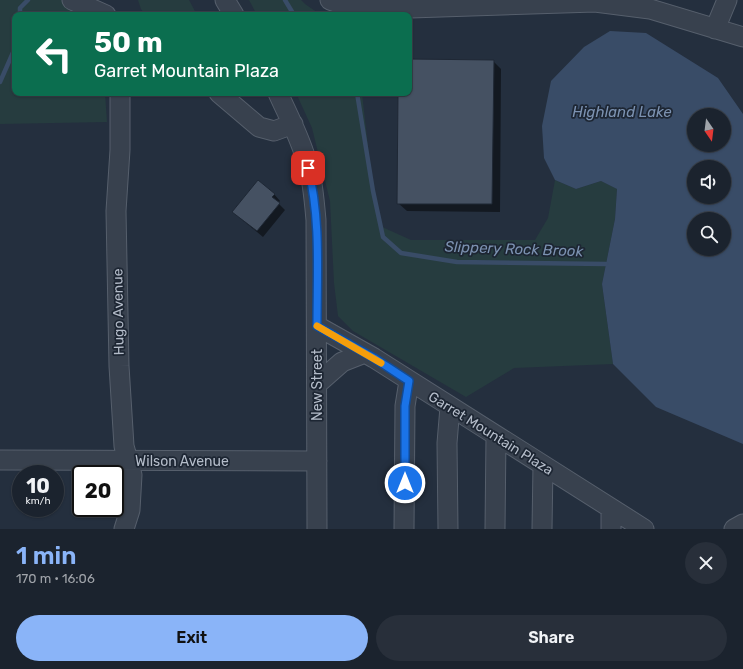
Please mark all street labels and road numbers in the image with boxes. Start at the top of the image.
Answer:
street label: Hugo Avenue [109,268,128,356]
street label: New Street [309,348,326,421]
street label: Garret Mountain Plaza [425,388,556,479]
street label: Wilson Avenue [135,453,229,470]

